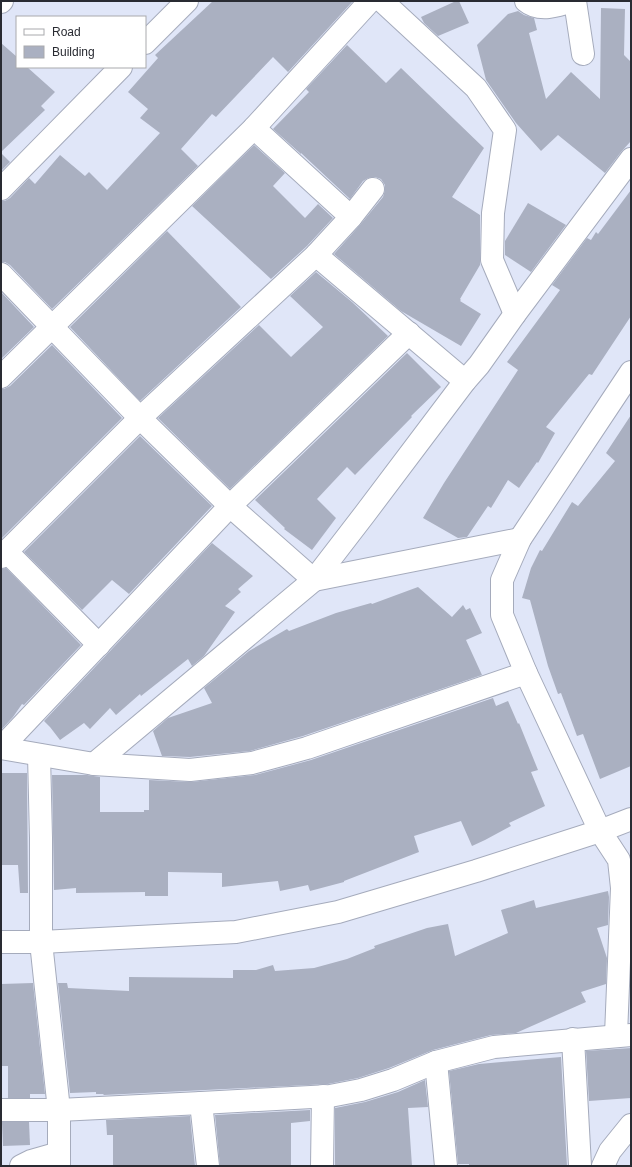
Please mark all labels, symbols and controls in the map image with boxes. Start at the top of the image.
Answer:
legend [16,16,146,68]
text: Road [52,25,81,39]
text: Building [52,45,95,59]

